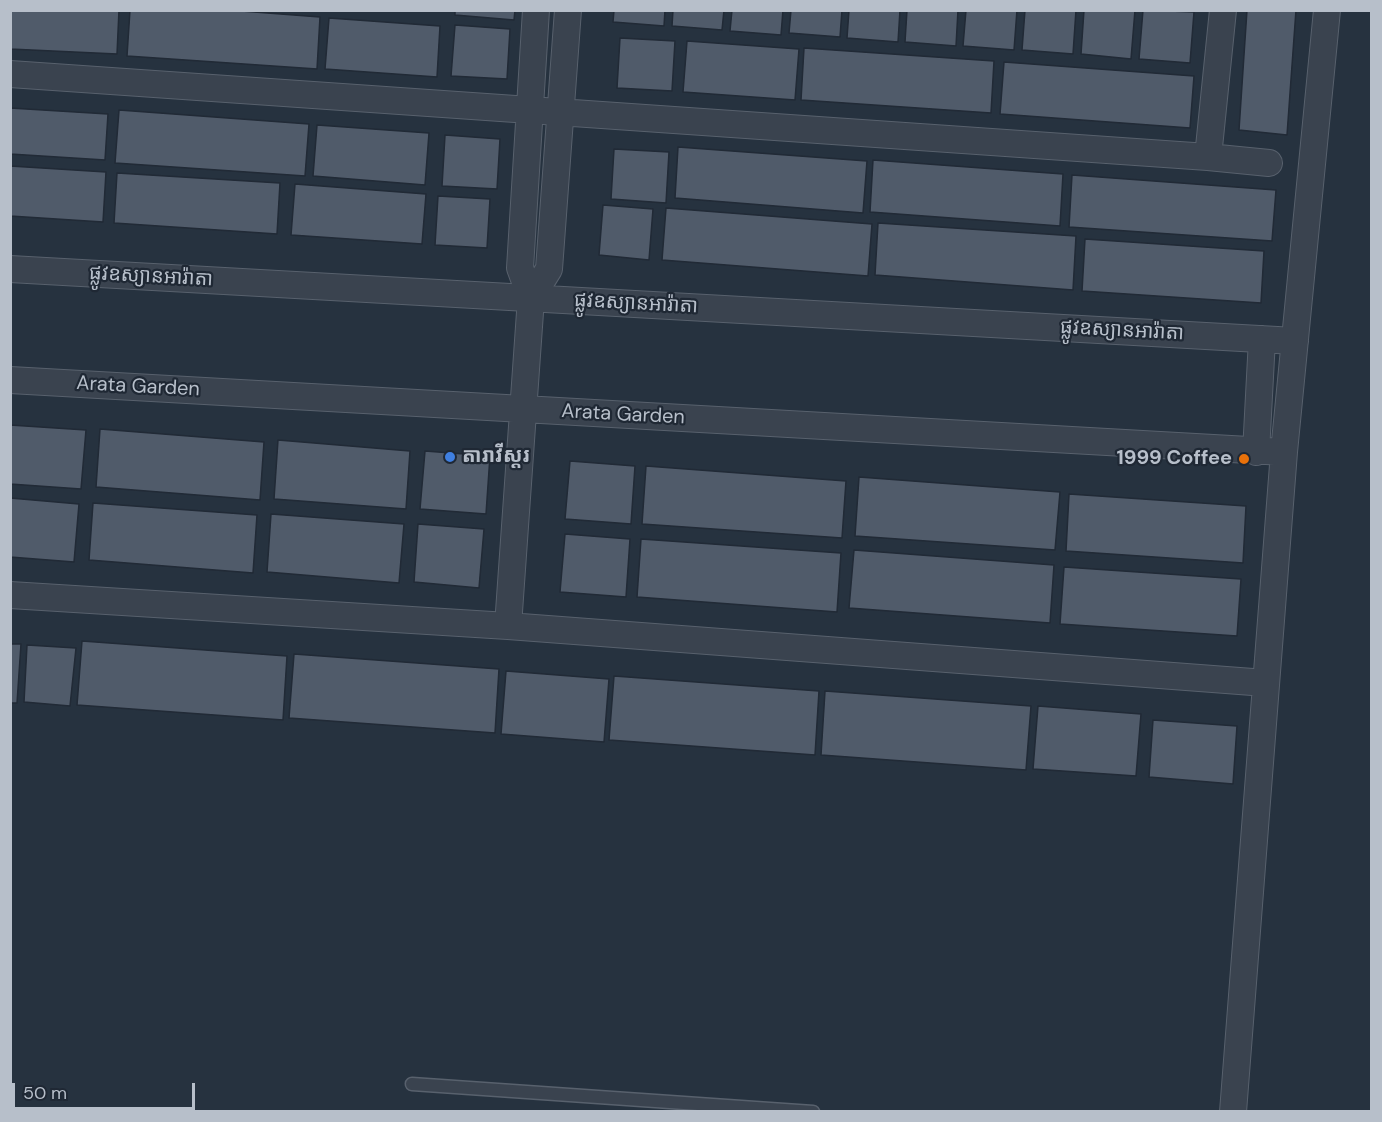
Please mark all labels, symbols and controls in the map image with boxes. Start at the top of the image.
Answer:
street label: ផ្លូវឧស្យានអារ៉ាតា [88,262,214,292]
street label: ផ្លូវឧស្យានអារ៉ាតា [573,289,699,319]
street label: ផ្លូវឧស្យានអារ៉ាតា [1059,316,1185,346]
street label: Arata Garden [76,372,200,402]
street label: Arata Garden [561,400,685,430]
place label: តារាវីស្តរ [462,445,530,469]
place label: 1999 Coffee [1116,447,1232,471]
marker: តារាវីស្តរ [443,450,457,464]
marker: 1999 Coffee [1237,452,1251,466]
scale bar [15,1071,198,1109]
text: 50 m [23,1081,67,1105]

